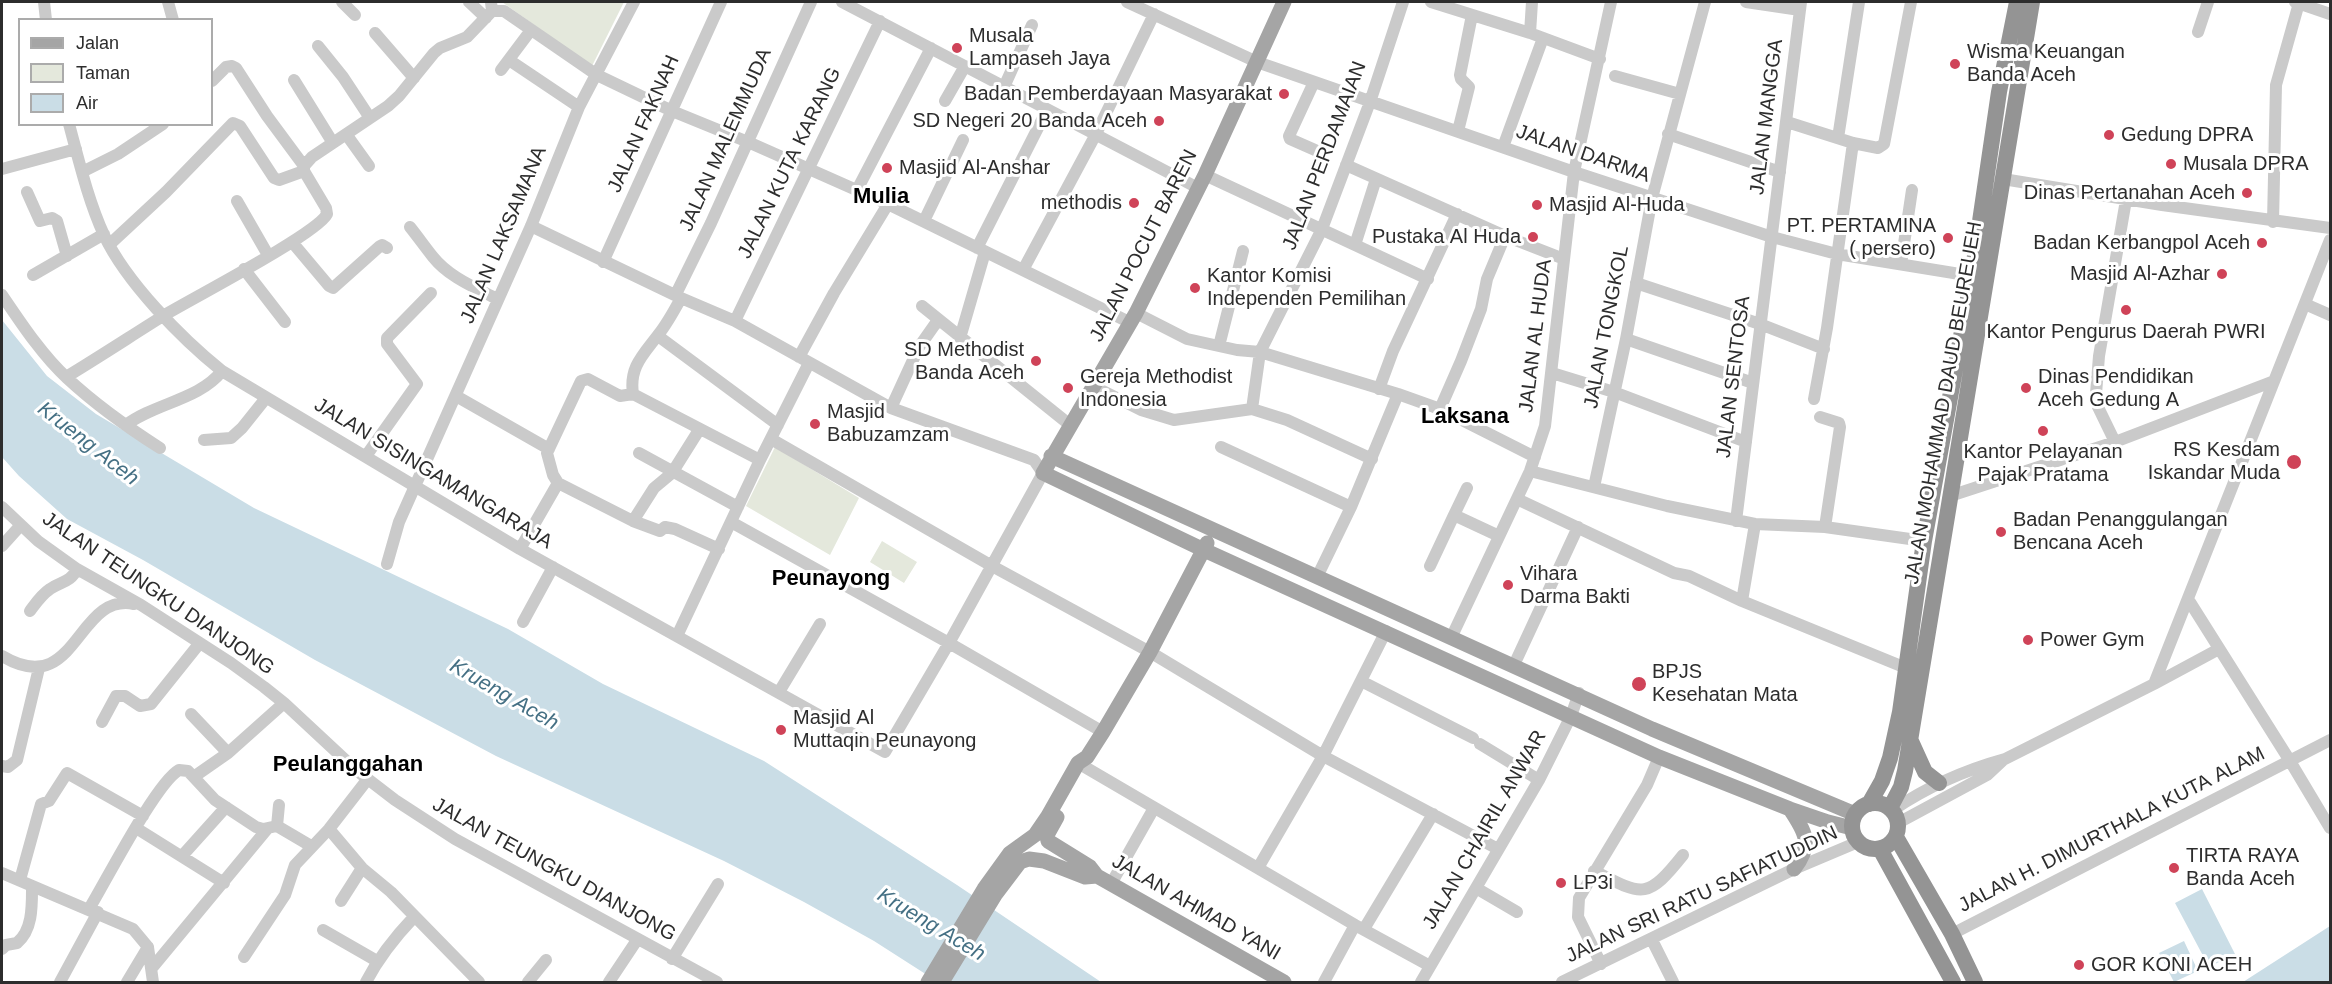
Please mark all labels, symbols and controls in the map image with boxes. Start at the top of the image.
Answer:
legend [18,18,213,126]
place label: Musala Lampaseh Jaya [969,24,1110,71]
text: Jalan [76,33,119,53]
street label: JALAN MANGGA [1746,38,1788,196]
place label: Wisma Keuangan Banda Aceh [1967,40,2125,87]
marker: Musala Lampaseh Jaya [950,41,964,55]
street label: JALAN MALEMMUDA [675,45,777,235]
street label: JALAN FAKNAH [603,52,685,196]
marker: Wisma Keuangan Banda Aceh [1948,57,1962,71]
street label: JALAN PERDAMAIAN [1278,58,1372,254]
text: Taman [76,63,130,83]
street label: JALAN KUTA KARANG [733,64,847,262]
place label: Badan Pemberdayaan Masyarakat [964,82,1272,106]
marker: Badan Pemberdayaan Masyarakat [1277,87,1291,101]
text: Air [76,93,98,113]
place label: SD Negeri 20 Banda Aceh [912,109,1147,133]
marker: SD Negeri 20 Banda Aceh [1152,114,1166,128]
street label: JALAN DARMA [1513,120,1653,188]
place label: Gedung DPRA [2121,123,2253,147]
marker: Gedung DPRA [2102,128,2116,142]
street label: JALAN LAKSAMANA [456,143,552,327]
street label: JALAN POCUT BAREN [1085,146,1203,346]
place label: Musala DPRA [2183,152,2309,176]
place label: Masjid Al-Anshar [899,156,1050,180]
marker: Musala DPRA [2164,157,2178,171]
marker: Masjid Al-Anshar [880,161,894,175]
place label: Dinas Pertanahan Aceh [2024,181,2235,205]
district label: Mulia [853,184,909,210]
marker: Dinas Pertanahan Aceh [2240,186,2254,200]
place label: methodis [1041,191,1122,215]
place label: Masjid Al-Huda [1549,193,1685,217]
marker: methodis [1127,196,1141,210]
marker: Masjid Al-Huda [1530,198,1544,212]
place label: PT. PERTAMINA ( persero) [1787,214,1936,261]
street label: JALAN MOHAMMAD DAUD BEUREUEH [1900,220,1988,586]
place label: Pustaka Al Huda [1372,225,1521,249]
marker: Pustaka Al Huda [1526,230,1540,244]
marker: PT. PERTAMINA ( persero) [1941,231,1955,245]
place label: Badan Kerbangpol Aceh [2033,231,2250,255]
marker: Badan Kerbangpol Aceh [2255,236,2269,250]
street label: JALAN TONGKOL [1579,244,1635,410]
street label: JALAN AL HUDA [1515,258,1557,414]
place label: Masjid Al-Azhar [2070,262,2210,286]
place label: Kantor Komisi Independen Pemilihan [1207,264,1406,311]
marker: Masjid Al-Azhar [2215,267,2229,281]
marker: Kantor Komisi Independen Pemilihan [1188,281,1202,295]
street label: JALAN SENTOSA [1712,295,1756,459]
marker: Kantor Pengurus Daerah PWRI [2119,303,2133,317]
place label: Kantor Pengurus Daerah PWRI [1986,320,2266,344]
place label: SD Methodist Banda Aceh [904,338,1024,385]
marker: SD Methodist Banda Aceh [1029,354,1043,368]
place label: Gereja Methodist Indonesia [1080,365,1232,412]
place label: Dinas Pendidikan Aceh Gedung A [2038,365,2194,412]
marker: Gereja Methodist Indonesia [1061,381,1075,395]
marker: Dinas Pendidikan Aceh Gedung A [2019,381,2033,395]
street label: JALAN SISINGAMANGARAJA [310,393,556,555]
water label: Krueng Aceh [32,397,144,491]
place label: Masjid Babuzamzam [827,400,949,447]
district label: Laksana [1421,404,1509,430]
marker: Masjid Babuzamzam [808,417,822,431]
marker: Kantor Pelayanan Pajak Pratama [2036,424,2050,438]
place label: RS Kesdam Iskandar Muda [2148,438,2280,485]
place label: Kantor Pelayanan Pajak Pratama [1963,440,2123,487]
marker: RS Kesdam Iskandar Muda [2285,453,2303,471]
street label: JALAN TEUNGKU DIANJONG [38,507,278,681]
place label: Badan Penanggulangan Bencana Aceh [2013,508,2228,555]
marker: Badan Penanggulangan Bencana Aceh [1994,525,2008,539]
place label: Vihara Darma Bakti [1520,562,1630,609]
district label: Peunayong [772,566,890,592]
marker: Vihara Darma Bakti [1501,578,1515,592]
place label: Power Gym [2040,628,2144,652]
marker: Power Gym [2021,633,2035,647]
water label: Krueng Aceh [445,654,563,736]
place label: BPJS Kesehatan Mata [1652,660,1798,707]
marker: BPJS Kesehatan Mata [1630,675,1648,693]
place label: Masjid Al Muttaqin Peunayong [793,706,976,753]
marker: Masjid Al Muttaqin Peunayong [774,723,788,737]
street label: JALAN CHAIRIL ANWAR [1418,726,1552,934]
street label: JALAN H. DIMURTHALA KUTA ALAM [1955,742,2269,918]
district label: Peulanggahan [273,752,423,778]
street label: JALAN TEUNGKU DIANJONG [428,793,680,947]
street label: JALAN SRI RATU SAFIATUDDIN [1562,821,1842,969]
place label: TIRTA RAYA Banda Aceh [2186,844,2299,891]
street label: JALAN AHMAD YANI [1107,850,1285,966]
marker: TIRTA RAYA Banda Aceh [2167,861,2181,875]
place label: LP3i [1573,871,1613,895]
marker: LP3i [1554,876,1568,890]
water label: Krueng Aceh [872,883,990,967]
place label: GOR KONI ACEH [2091,953,2252,977]
marker: GOR KONI ACEH [2072,958,2086,972]

